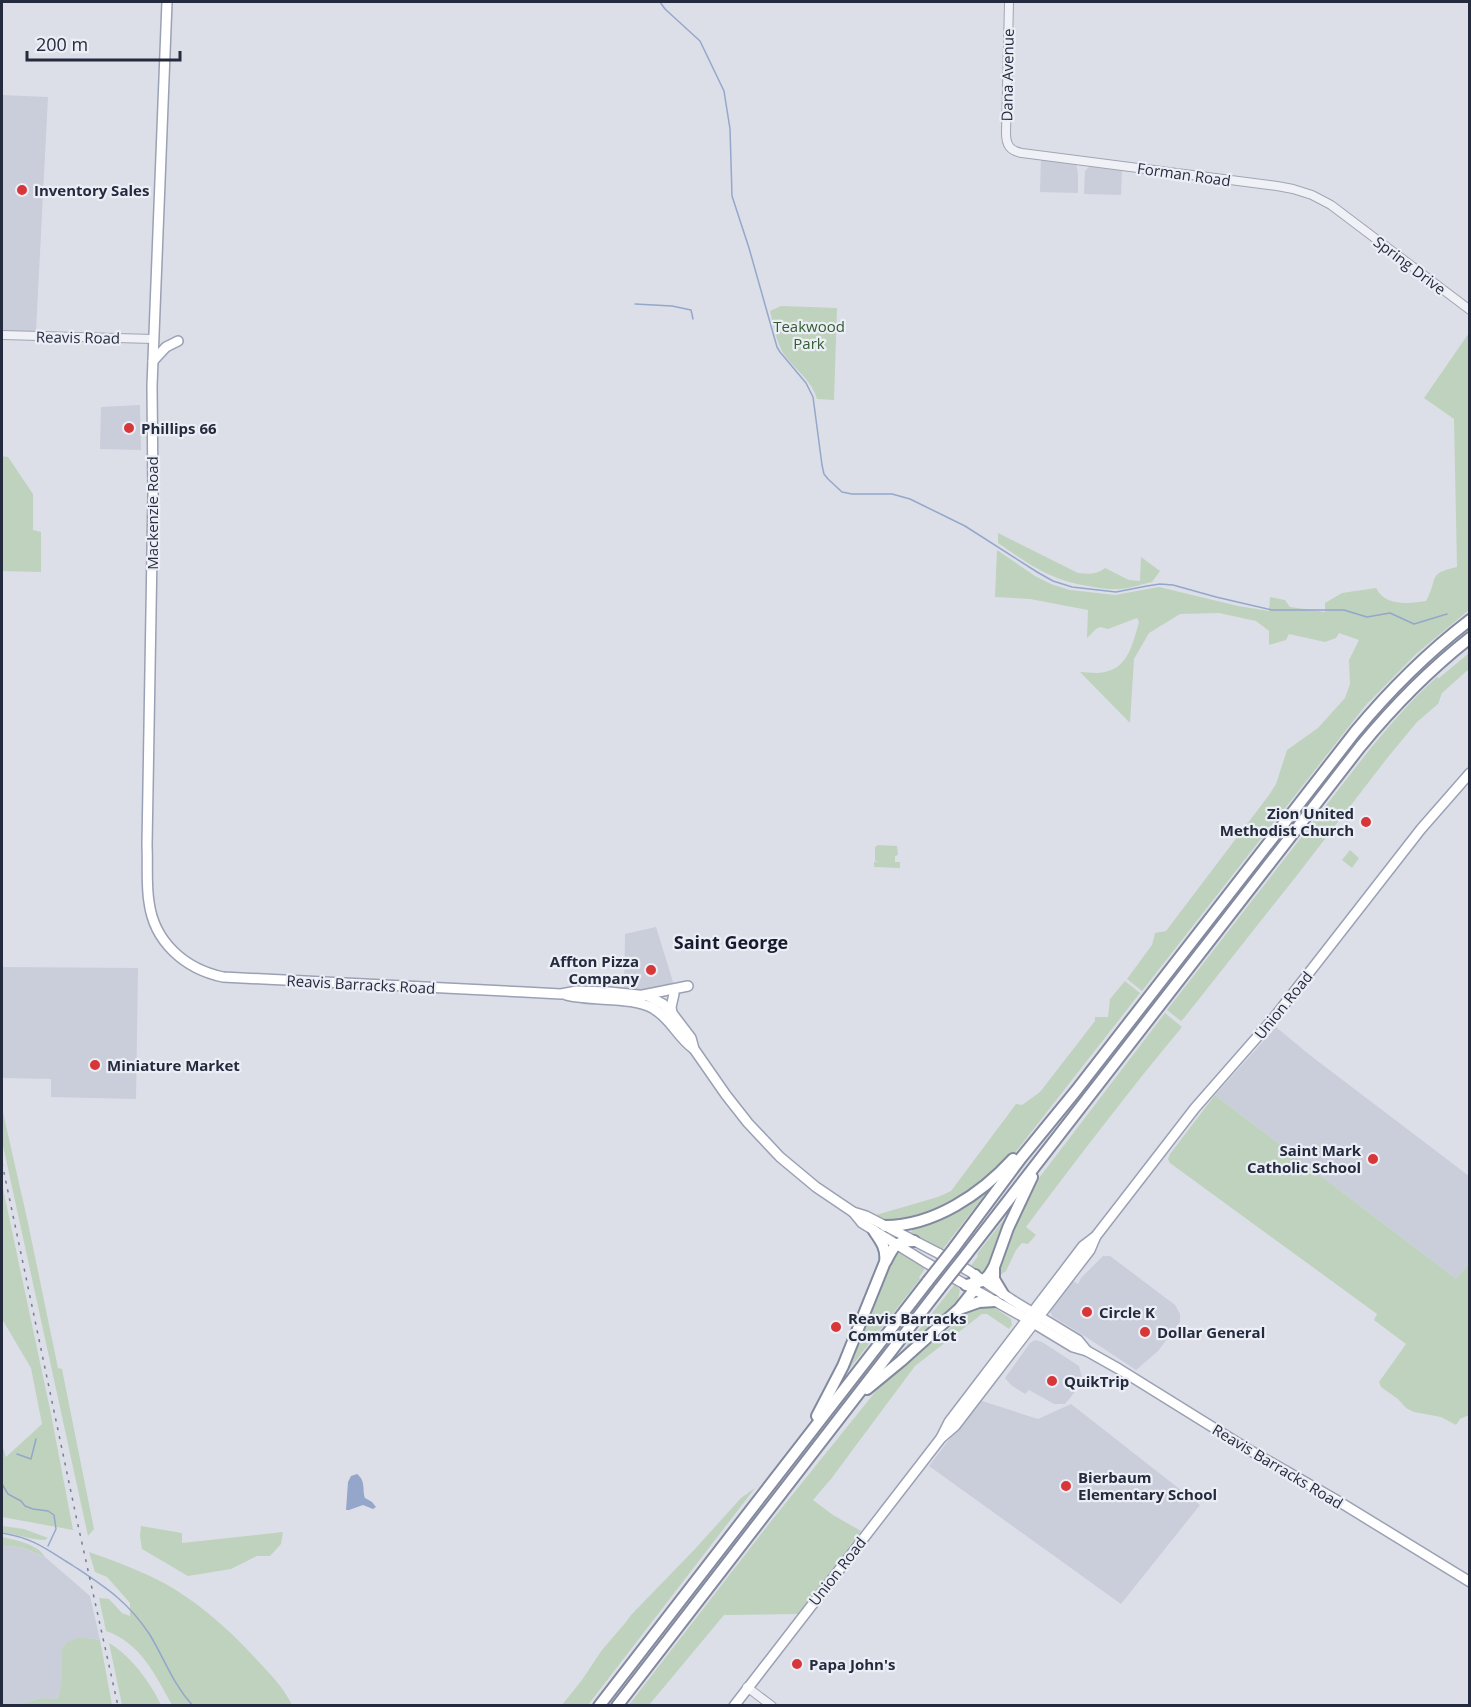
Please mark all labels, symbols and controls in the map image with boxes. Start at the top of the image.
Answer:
scale bar [27,24,180,62]
street label: Dana Avenue [996,28,1018,122]
text: 200 m [36,32,88,56]
street label: Forman Road [1136,158,1232,190]
place label: Inventory Sales [34,180,149,200]
marker: Inventory Sales [15,183,29,197]
street label: Spring Drive [1370,231,1450,299]
park label: Teakwood Park [773,316,845,353]
street label: Reavis Road [36,326,120,348]
place label: Phillips 66 [141,418,217,438]
marker: Phillips 66 [122,421,136,435]
street label: Mackenzie Road [142,456,162,570]
place label: Zion United Methodist Church [1220,803,1354,840]
marker: Zion United Methodist Church [1359,815,1373,829]
district label: Saint George [674,930,788,954]
place label: Affton Pizza Company [550,951,639,988]
marker: Affton Pizza Company [644,963,658,977]
street label: Union Road [1249,967,1317,1043]
street label: Reavis Barracks Road [286,970,436,998]
place label: Miniature Market [107,1055,240,1075]
marker: Miniature Market [88,1058,102,1072]
place label: Saint Mark Catholic School [1247,1140,1362,1177]
marker: Saint Mark Catholic School [1366,1152,1380,1166]
place label: Circle K [1099,1302,1155,1322]
marker: Circle K [1080,1305,1094,1319]
place label: Reavis Barracks Commuter Lot [848,1308,967,1345]
marker: Reavis Barracks Commuter Lot [829,1320,843,1334]
place label: Dollar General [1157,1322,1265,1342]
marker: Dollar General [1138,1325,1152,1339]
place label: QuikTrip [1064,1371,1129,1391]
marker: QuikTrip [1045,1374,1059,1388]
street label: Reavis Barracks Road [1209,1419,1347,1513]
place label: Bierbaum Elementary School [1078,1467,1217,1504]
marker: Bierbaum Elementary School [1059,1479,1073,1493]
street label: Union Road [804,1533,870,1609]
place label: Papa John's [809,1654,895,1674]
marker: Papa John's [790,1657,804,1671]

